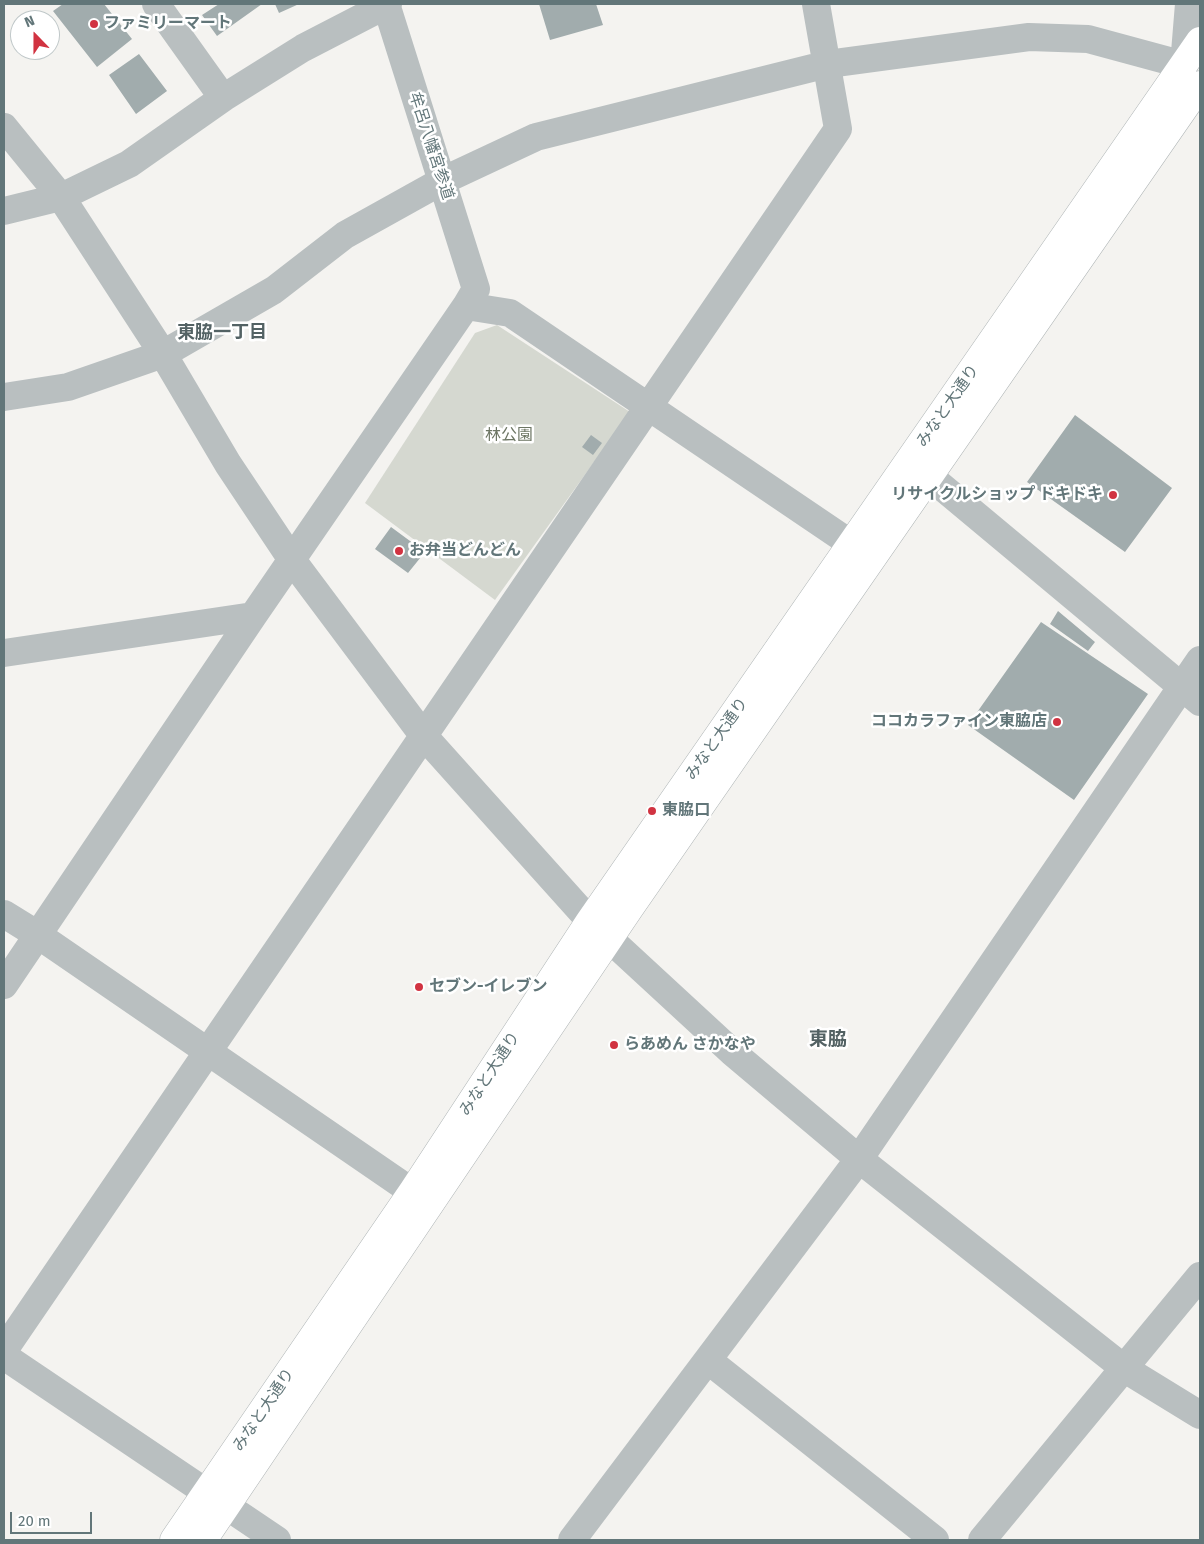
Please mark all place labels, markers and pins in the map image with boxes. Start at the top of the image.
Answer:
place label: ファミリーマート [104,14,232,34]
marker: ファミリーマート [88,18,100,30]
place label: リサイクルショップ ドキドキ [891,485,1103,505]
marker: リサイクルショップ ドキドキ [1107,489,1119,501]
place label: お弁当どんどん [409,541,521,561]
marker: お弁当どんどん [393,545,405,557]
place label: ココカラファイン東脇店 [871,712,1047,732]
marker: ココカラファイン東脇店 [1051,716,1063,728]
place label: 東脇口 [662,801,710,821]
marker: 東脇口 [646,805,658,817]
place label: セブン-イレブン [429,977,548,997]
marker: セブン-イレブン [413,981,425,993]
place label: らあめん さかなや [624,1035,756,1055]
marker: らあめん さかなや [608,1039,620,1051]

